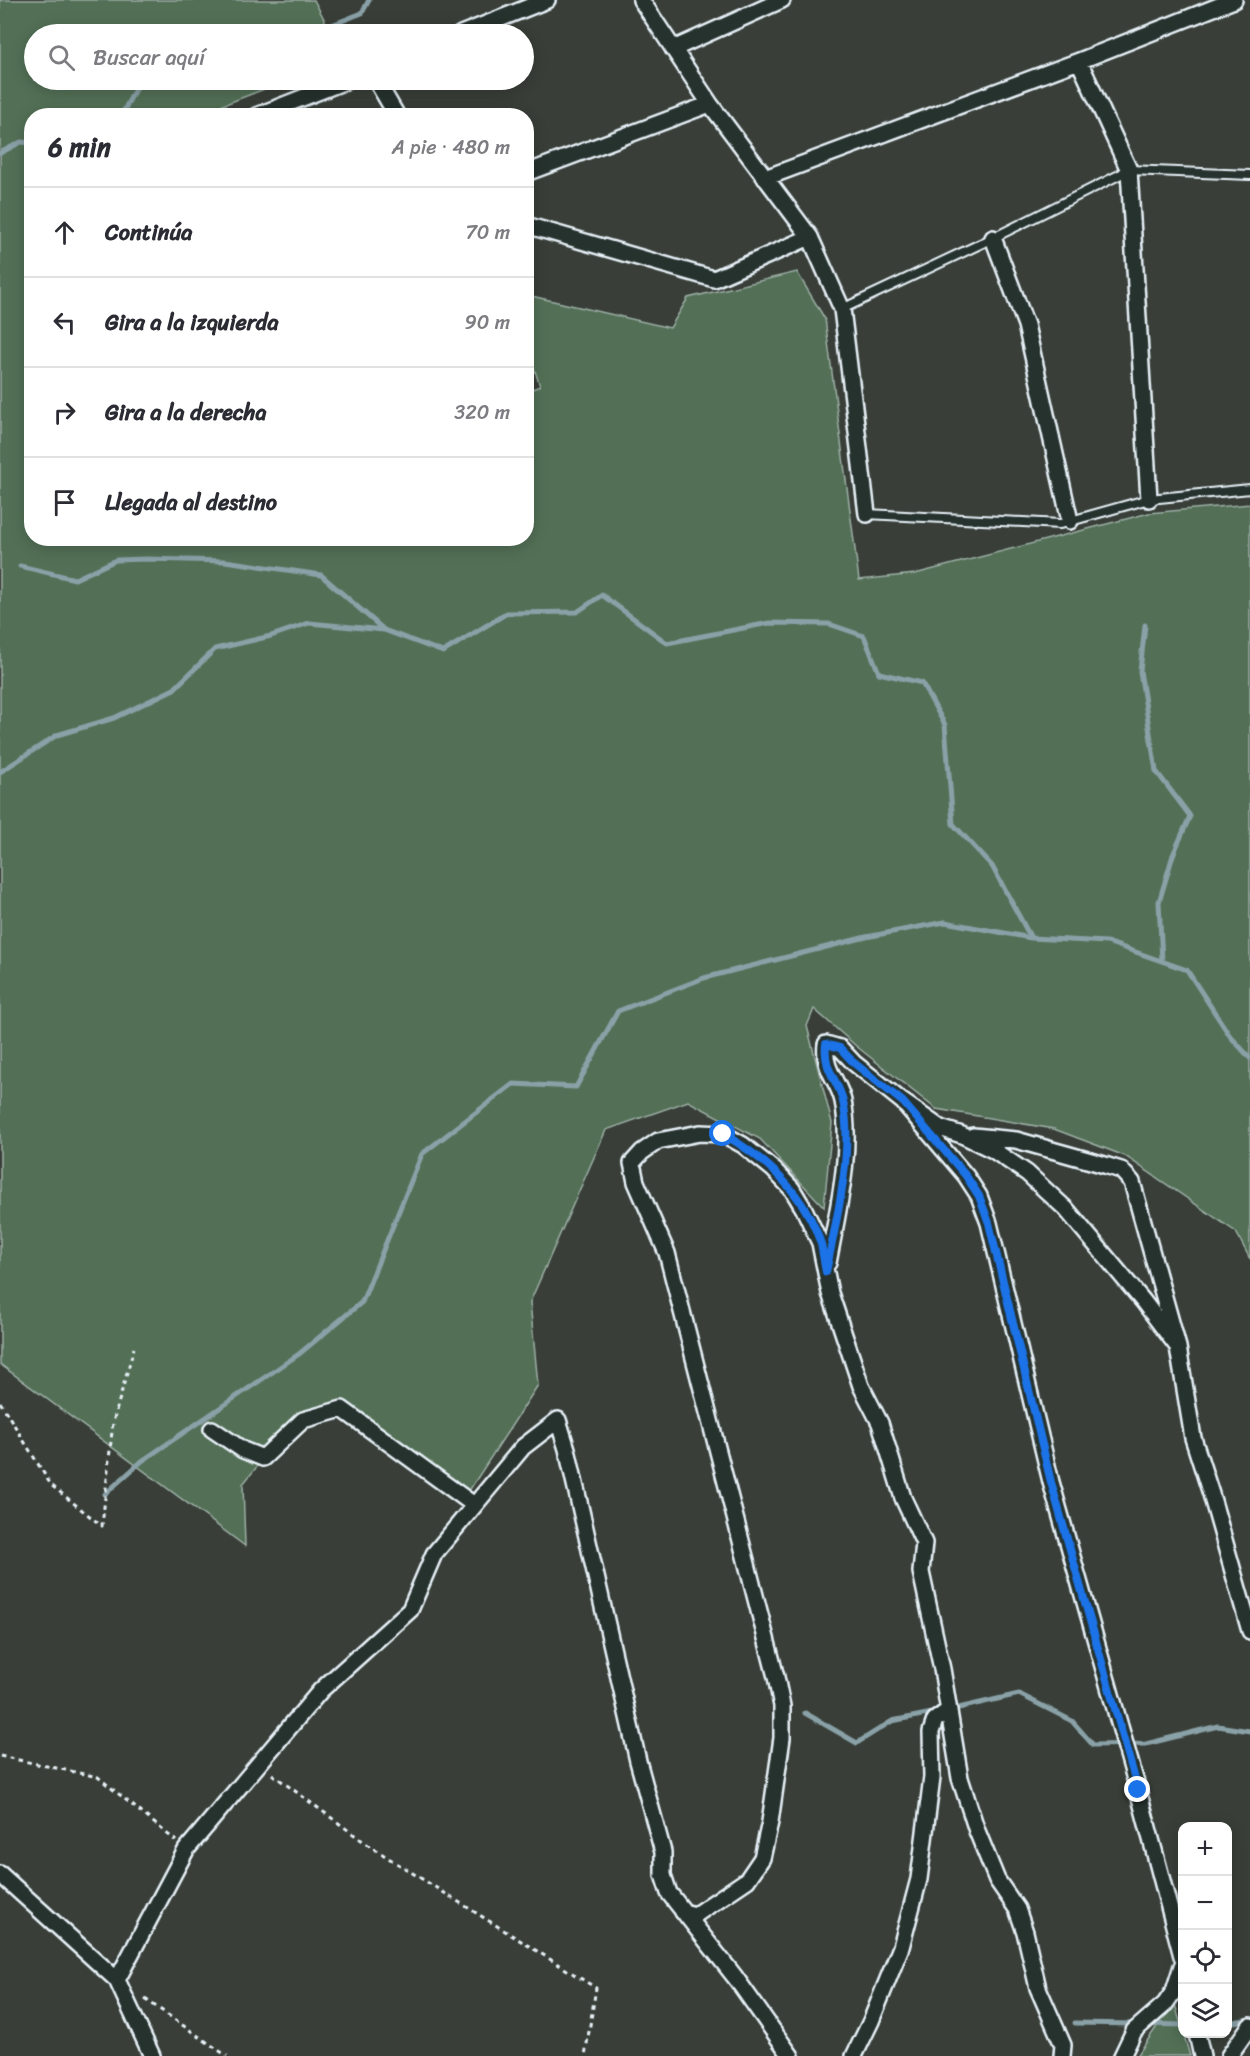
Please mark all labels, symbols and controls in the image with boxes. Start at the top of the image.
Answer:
search box [24,24,534,90]
text: Buscar aquí [93,38,205,77]
icon: search [45,41,78,74]
text: 6 min [48,124,111,170]
text: A pie · 480 m [392,130,510,165]
text: Continúa [105,213,192,252]
text: 70 m [465,215,510,250]
icon: ahead [48,216,81,249]
text: Gira a la izquierda [105,303,278,342]
text: 90 m [465,305,510,340]
icon: left [48,306,81,339]
text: Gira a la derecha [105,393,266,432]
text: 320 m [454,395,510,430]
icon: right [48,396,81,429]
text: Llegada al destino [105,483,277,522]
icon: arrive [48,486,81,519]
route start [709,1120,735,1146]
route end [1124,1776,1150,1802]
map controls [1178,1822,1232,2038]
button: + [1178,1822,1232,1876]
button: − [1178,1876,1232,1930]
button: locate [1178,1930,1232,1984]
button: layers [1178,1984,1232,2038]

